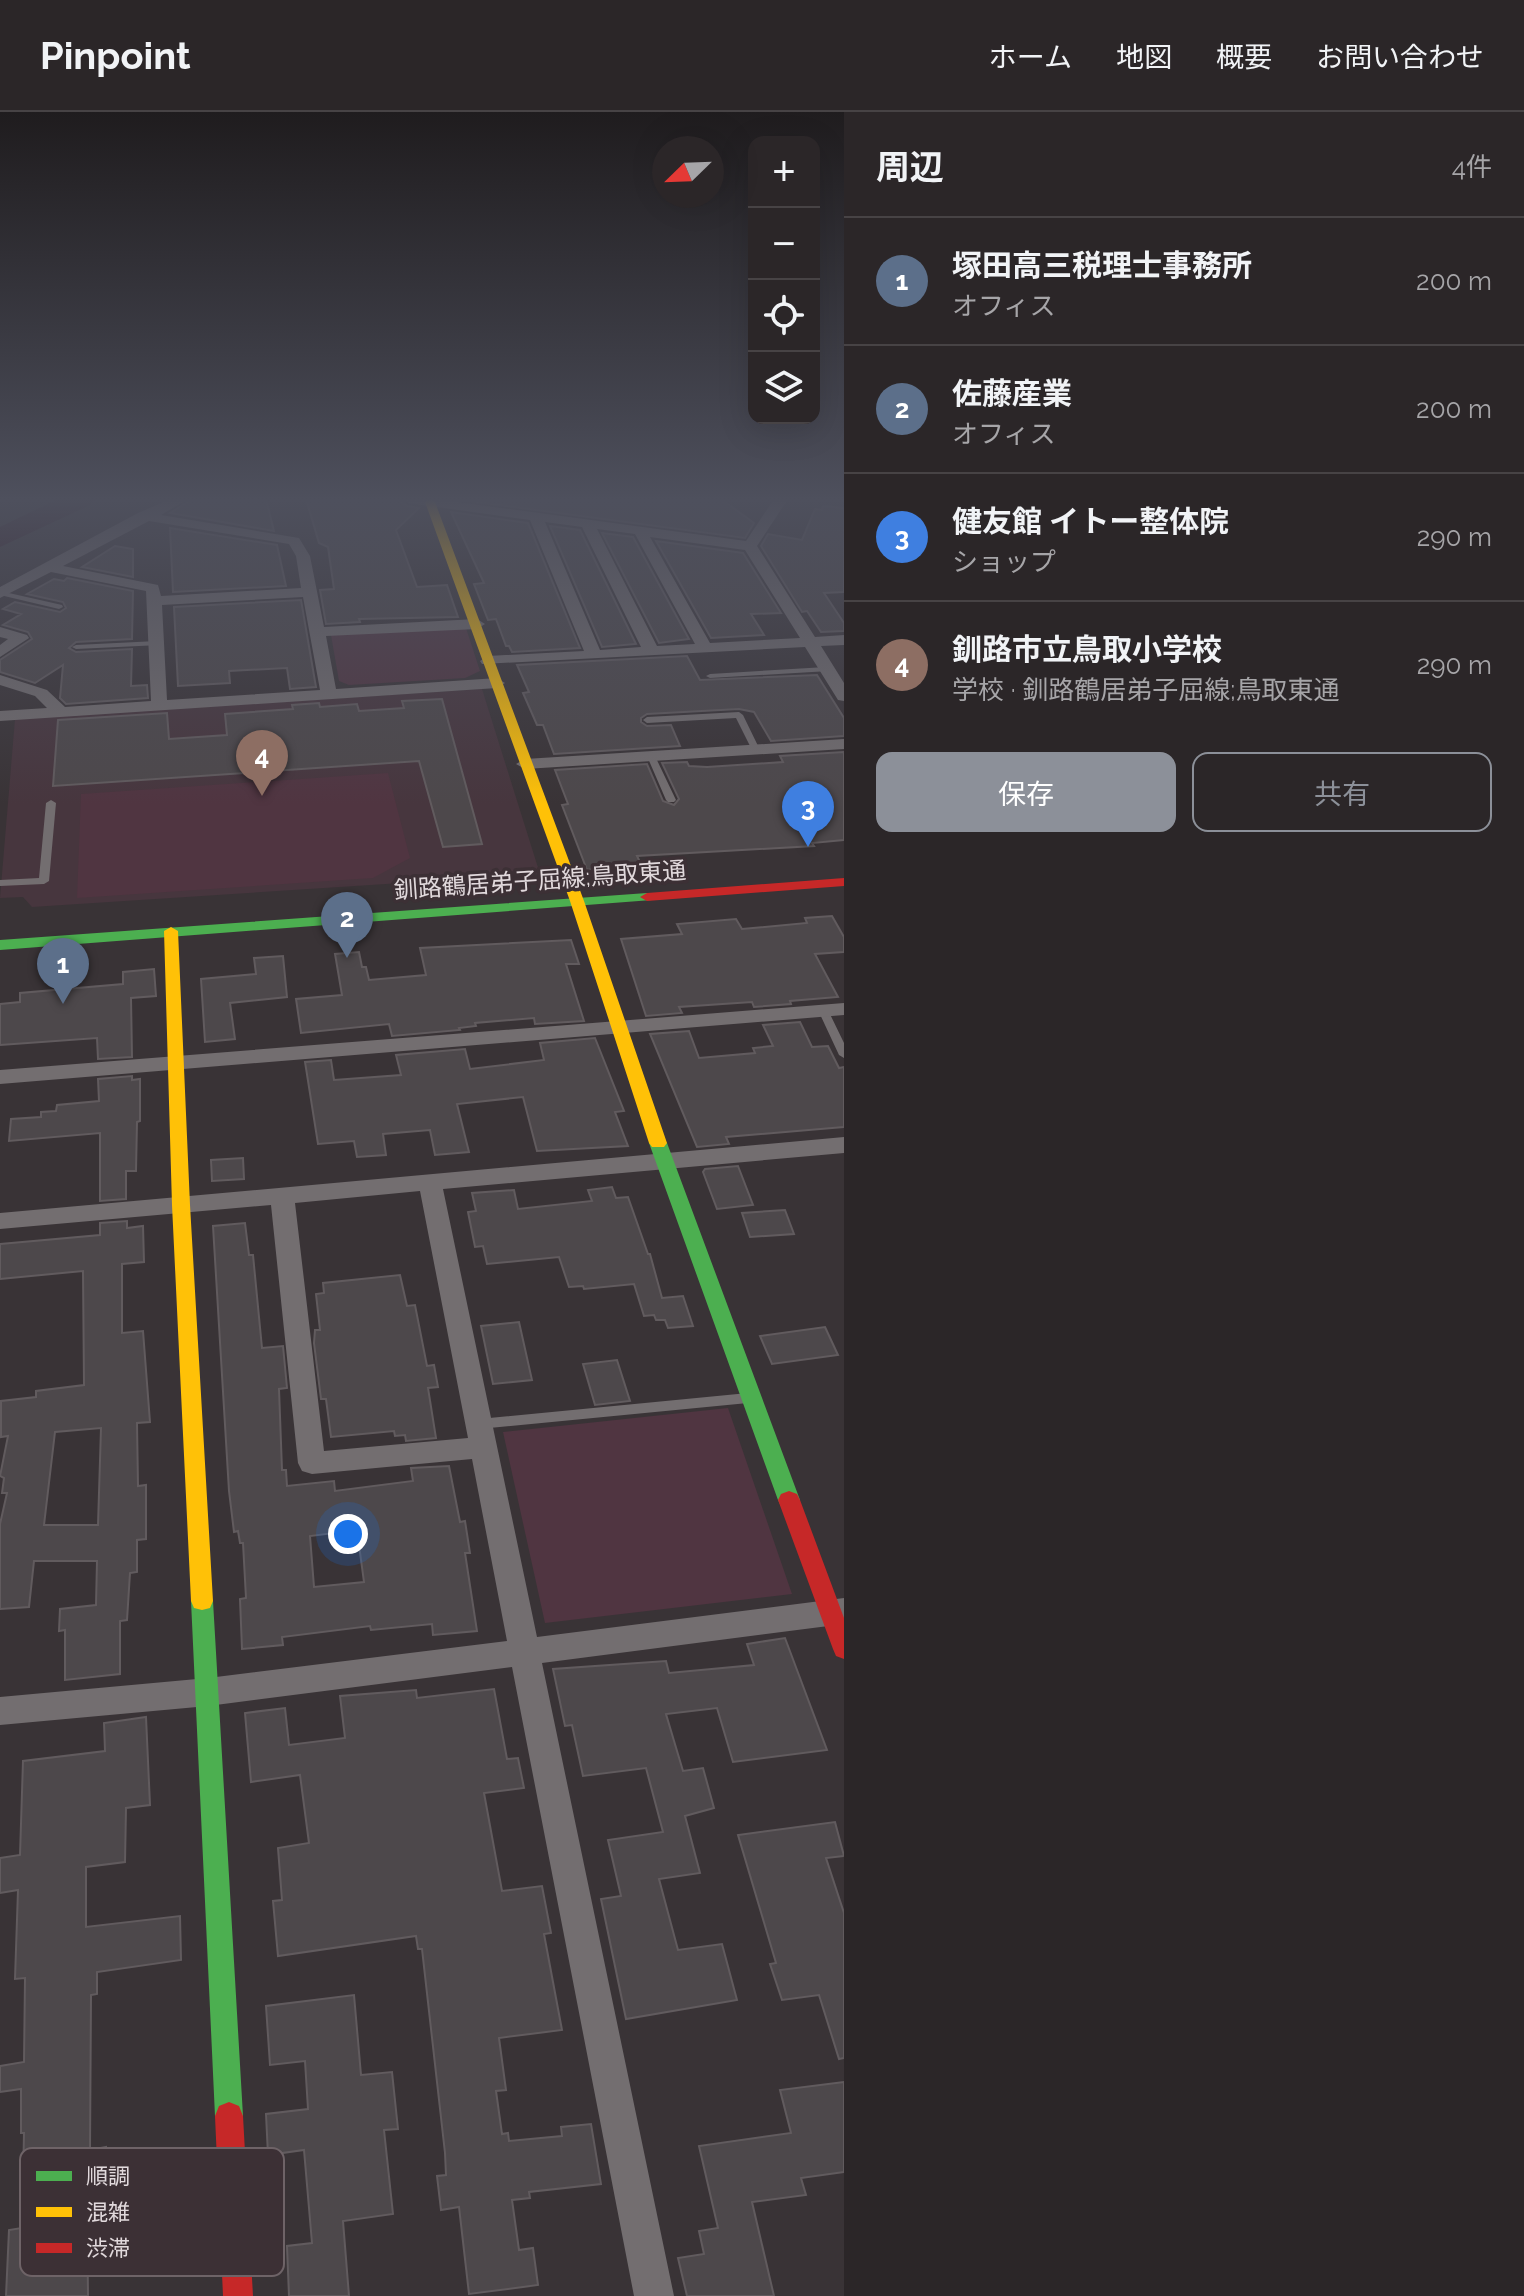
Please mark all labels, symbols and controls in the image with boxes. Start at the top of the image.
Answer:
text: Pinpoint [40,33,191,78]
text: ホーム [989,41,1072,74]
text: 地図 [1116,41,1172,74]
text: 概要 [1216,41,1272,74]
text: お問い合わせ [1316,41,1484,74]
north arrow [652,136,724,208]
map controls [748,136,820,424]
button: + [748,136,820,208]
text: 周辺 [876,147,944,187]
text: 4件 [1452,152,1492,182]
button: − [748,208,820,280]
text: 塚田高三税理士事務所 [952,248,1252,283]
text: 1 [896,266,908,296]
text: 200 m [1416,266,1492,296]
button: locate [748,280,820,352]
text: オフィス [952,291,1055,321]
button: layers [748,352,820,424]
text: 佐藤産業 [952,376,1072,411]
text: 2 [895,394,909,424]
text: 200 m [1416,394,1492,424]
text: オフィス [952,419,1055,449]
text: 健友館 イトー整体院 [952,504,1229,539]
text: 3 [895,522,909,552]
text: 290 m [1417,522,1492,552]
text: ショップ [952,547,1056,577]
text: 釧路市立鳥取小学校 [952,632,1222,667]
text: 4 [895,650,909,680]
text: 290 m [1417,650,1492,680]
text: 学校 · 釧路鶴居弟子屈線;鳥取東通 [952,675,1340,705]
pin: 4 [236,730,288,796]
button: 保存 [876,752,1176,832]
button: 共有 [1192,752,1492,832]
pin: 3 [782,781,834,847]
street label: 釧路鶴居弟子屈線;鳥取東通 [393,855,687,905]
pin: 2 [321,892,373,958]
pin: 1 [37,938,89,1004]
your location [328,1514,368,1554]
legend [20,2148,284,2276]
text: 順調 [86,2163,130,2189]
text: 混雑 [86,2199,130,2225]
text: 渋滞 [86,2235,130,2261]

